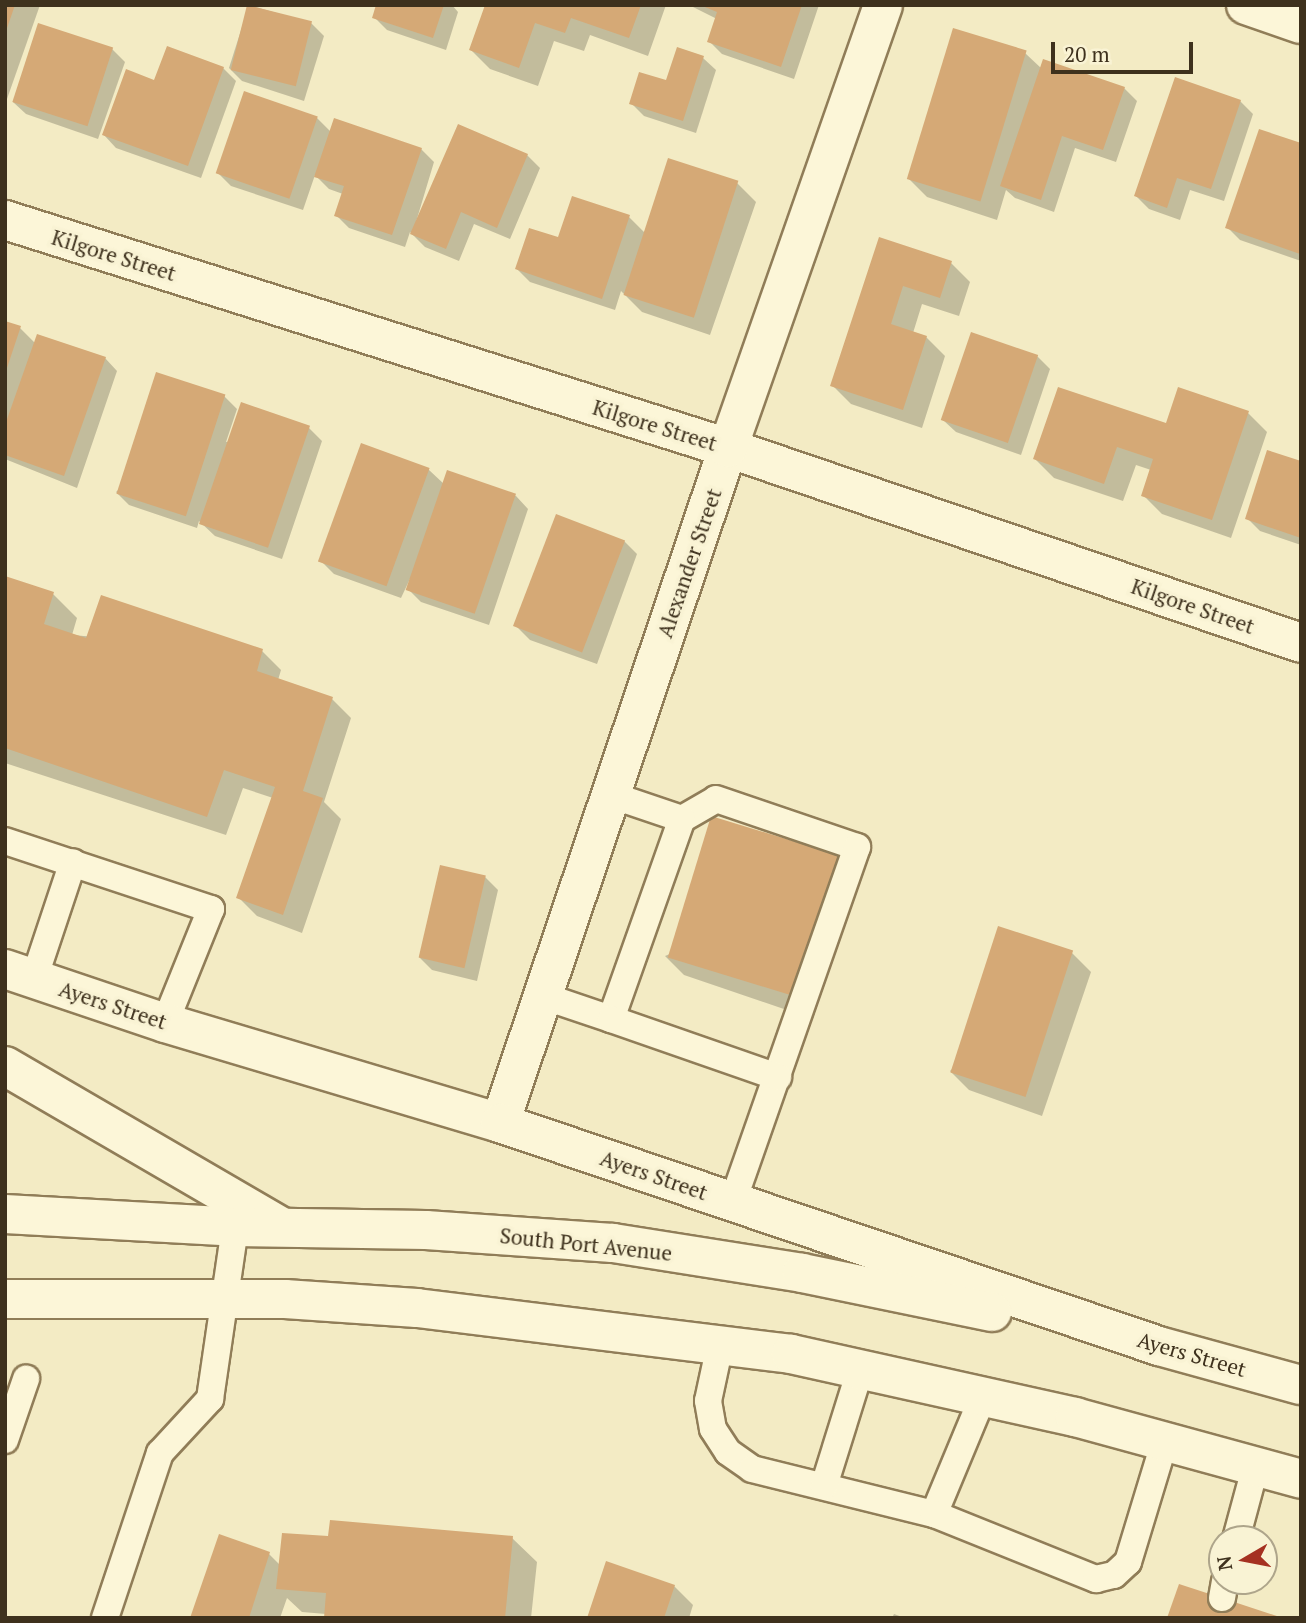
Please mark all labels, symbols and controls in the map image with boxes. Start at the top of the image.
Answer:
scale bar [1054,28,1196,72]
text: 20 m [1064,40,1110,68]
street label: Kilgore Street [49,224,179,286]
street label: Kilgore Street [590,394,720,456]
street label: Alexander Street [652,485,726,641]
street label: Kilgore Street [1128,573,1258,639]
street label: Ayers Street [56,976,170,1034]
street label: Ayers Street [597,1145,711,1205]
street label: South Port Avenue [498,1222,674,1266]
street label: Ayers Street [1135,1326,1249,1382]
north arrow [1208,1525,1278,1595]
text: N [1210,1554,1237,1573]

